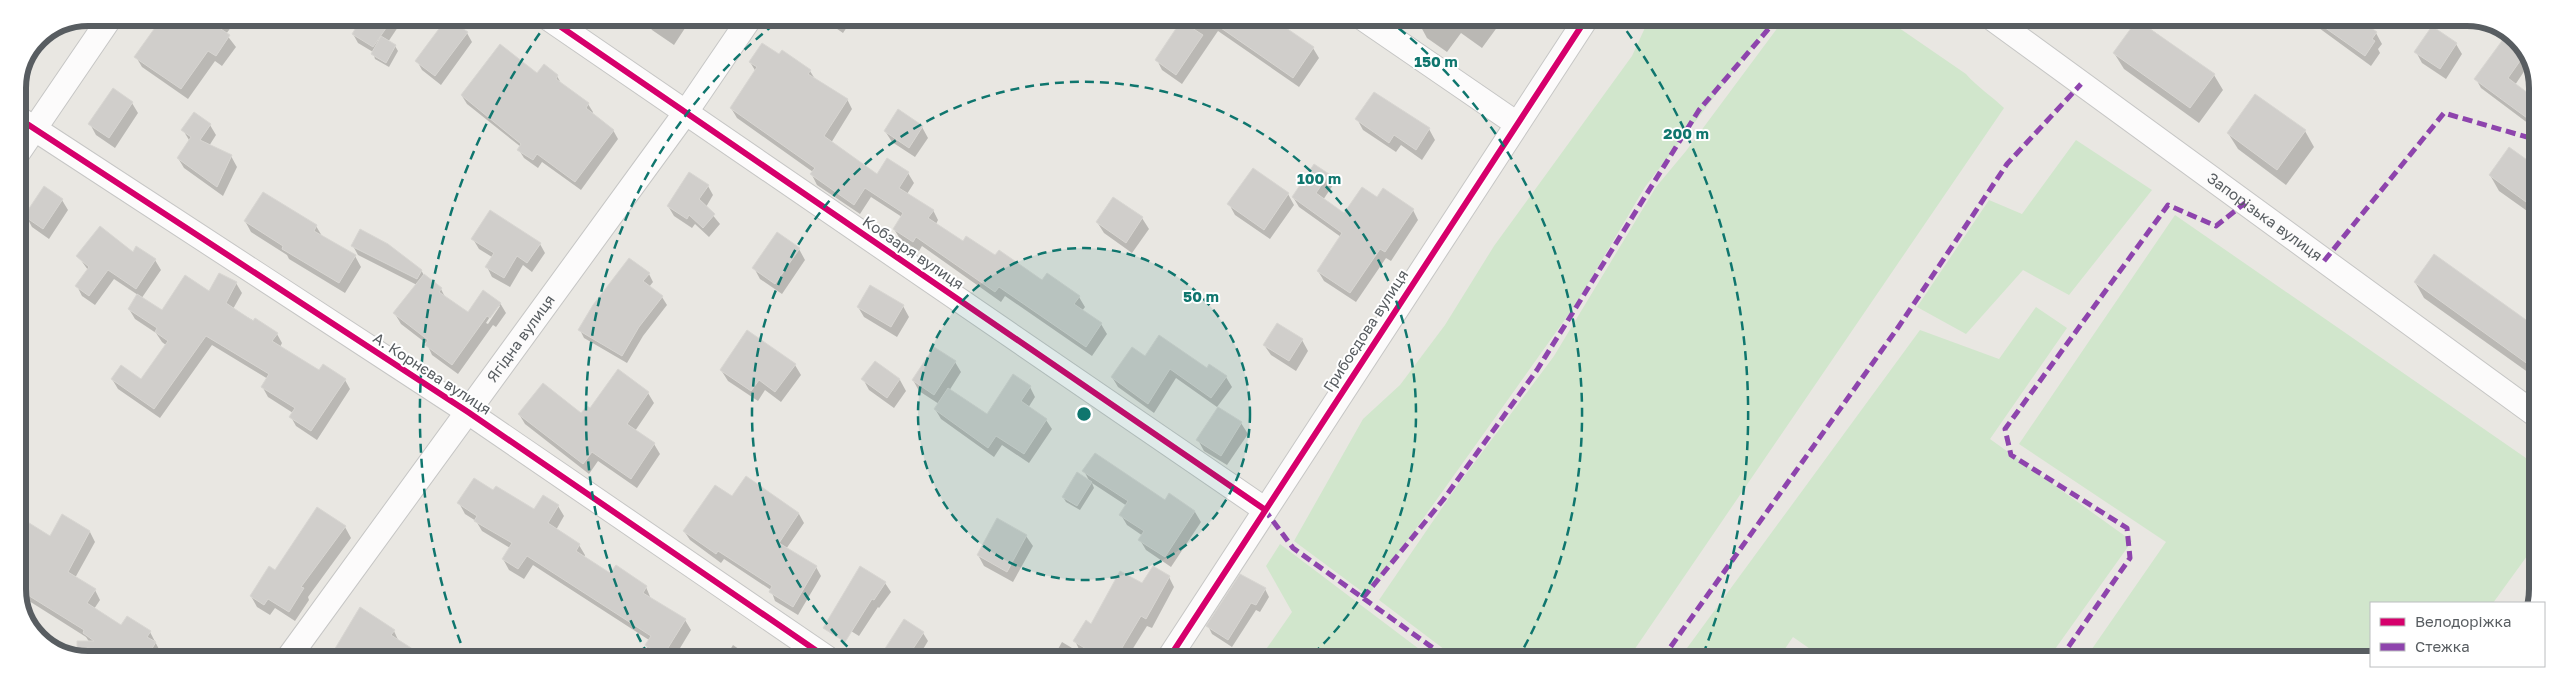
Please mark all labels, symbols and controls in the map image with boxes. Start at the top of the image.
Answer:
text: 150 m [1414,52,1458,70]
text: 200 m [1663,124,1709,142]
street label: Запорізька вулиця [2204,168,2326,264]
text: 100 m [1297,169,1341,187]
street label: Кобзаря вулиця [860,212,968,293]
street label: Грибоєдова вулиця [1319,266,1411,395]
text: 50 m [1183,287,1219,305]
street label: Ягідна вулиця [482,291,558,385]
street label: А. Корнєва вулиця [370,328,495,418]
centre of rings [1075,405,1093,423]
legend [2370,602,2545,667]
text: Велодоріжка [2415,612,2512,630]
text: Стежка [2415,637,2470,655]

